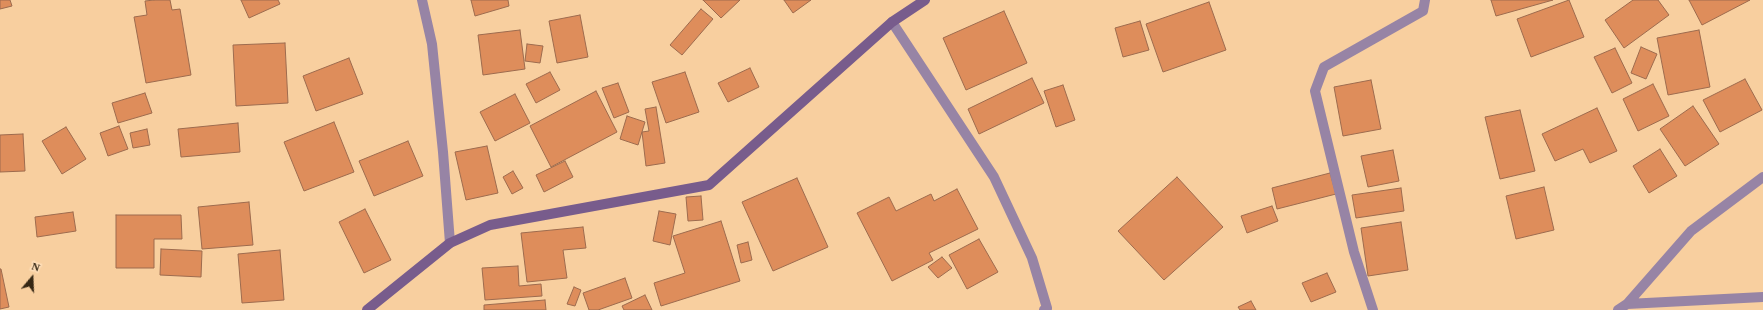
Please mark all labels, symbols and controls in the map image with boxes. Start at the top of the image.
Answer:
north arrow [12,258,52,298]
text: N [30,260,42,274]

